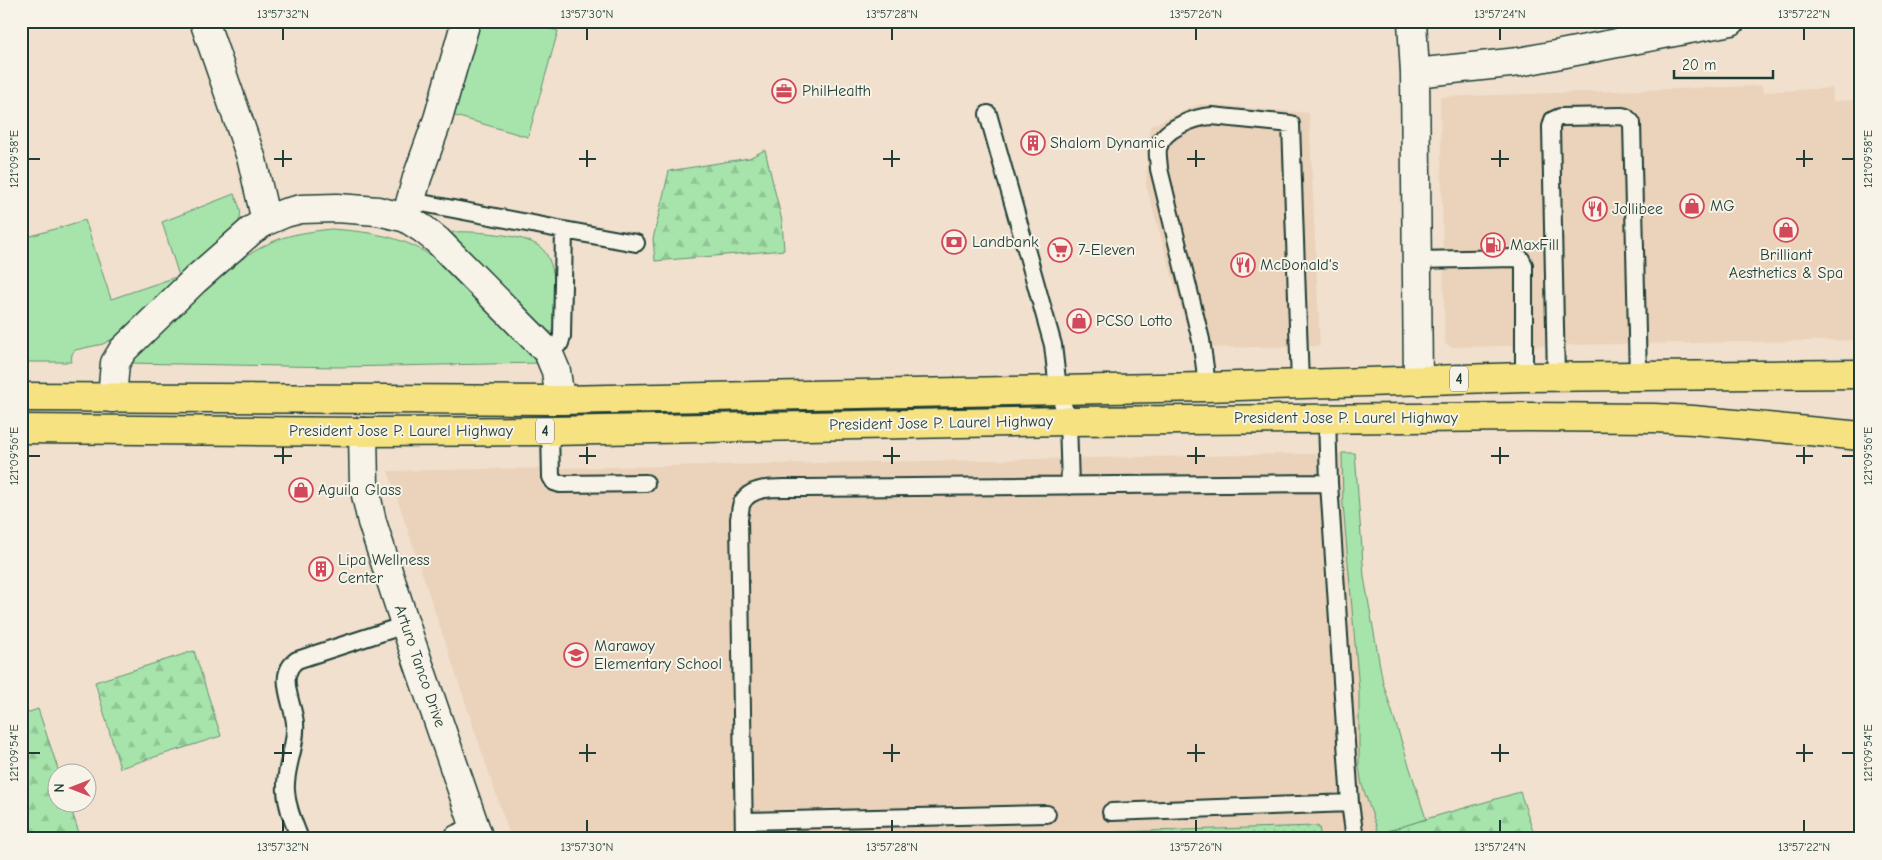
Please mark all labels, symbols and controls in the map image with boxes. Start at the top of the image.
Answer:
text: 13°57'32"N [257,7,309,21]
text: 13°57'30"N [561,7,613,21]
text: 13°57'28"N [866,7,918,21]
text: 13°57'26"N [1170,7,1222,21]
text: 13°57'24"N [1474,7,1526,21]
text: 13°57'22"N [1778,7,1830,21]
scale bar [1674,48,1773,80]
text: 20 m [1682,56,1716,74]
office icon: PhilHealth [771,78,797,104]
place label: PhilHealth [802,82,871,100]
text: 121°09'58"E [7,130,21,188]
building icon: Shalom Dynamic [1020,130,1046,156]
text: 121°09'58"E [1861,130,1875,188]
place label: Shalom Dynamic [1050,134,1165,152]
shop icon: MG [1679,193,1705,219]
restaurant icon: Jollibee [1582,196,1608,222]
place label: MG [1710,197,1735,215]
place label: Jollibee [1612,200,1663,218]
shop icon: Brilliant Aesthetics & Spa [1773,217,1799,243]
bank icon: Landbank [941,229,967,255]
fuel station icon: MaxFill [1480,232,1506,258]
place label: Landbank [972,233,1039,251]
place label: MaxFill [1510,236,1559,254]
supermarket icon: 7-Eleven [1047,237,1073,263]
place label: 7-Eleven [1078,241,1135,259]
place label: Brilliant Aesthetics & Spa [1729,246,1843,282]
restaurant icon: McDonald's [1230,252,1256,278]
place label: McDonald's [1260,256,1339,274]
shop icon: PCSO Lotto [1066,308,1092,334]
place label: PCSO Lotto [1096,312,1172,330]
road number: 4 [1450,366,1468,392]
street label: President Jose P. Laurel Highway [1234,409,1459,427]
street label: President Jose P. Laurel Highway [829,412,1054,434]
road number: 4 [536,418,554,444]
street label: President Jose P. Laurel Highway [289,422,514,440]
text: 121°09'56"E [7,427,21,485]
text: 121°09'56"E [1861,427,1875,485]
shop icon: Aguila Glass [288,477,314,503]
place label: Aguila Glass [318,481,402,499]
place label: Lipa Wellness Center [338,551,430,587]
building icon: Lipa Wellness Center [308,556,334,582]
street label: Arturo Tanco Drive [391,602,449,730]
place label: Marawoy Elementary School [594,637,722,673]
school or university icon: Marawoy Elementary School [563,642,589,668]
text: 121°09'54"E [7,724,21,782]
text: 121°09'54"E [1861,724,1875,782]
north arrow [48,762,98,812]
text: N [51,783,68,793]
text: 13°57'32"N [257,840,309,854]
text: 13°57'30"N [561,840,613,854]
text: 13°57'28"N [866,840,918,854]
text: 13°57'26"N [1170,840,1222,854]
text: 13°57'24"N [1474,840,1526,854]
text: 13°57'22"N [1778,840,1830,854]

